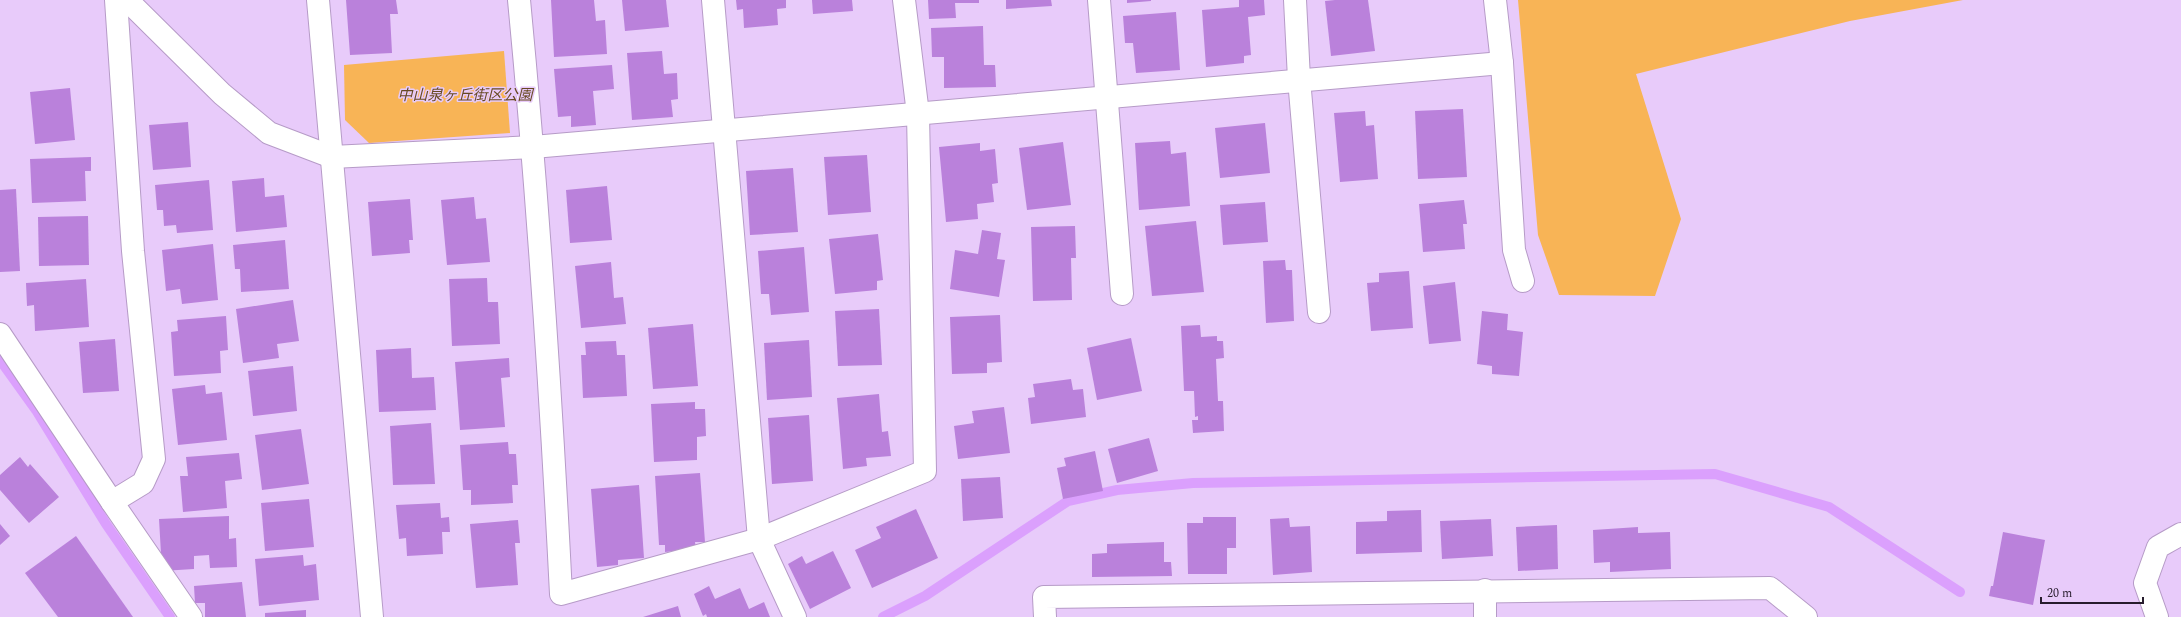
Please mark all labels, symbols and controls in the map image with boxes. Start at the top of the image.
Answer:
park label: 中山泉ヶ丘街区公園 [397,84,534,107]
scale bar [2041,579,2143,605]
text: 20 m [2047,584,2072,603]

